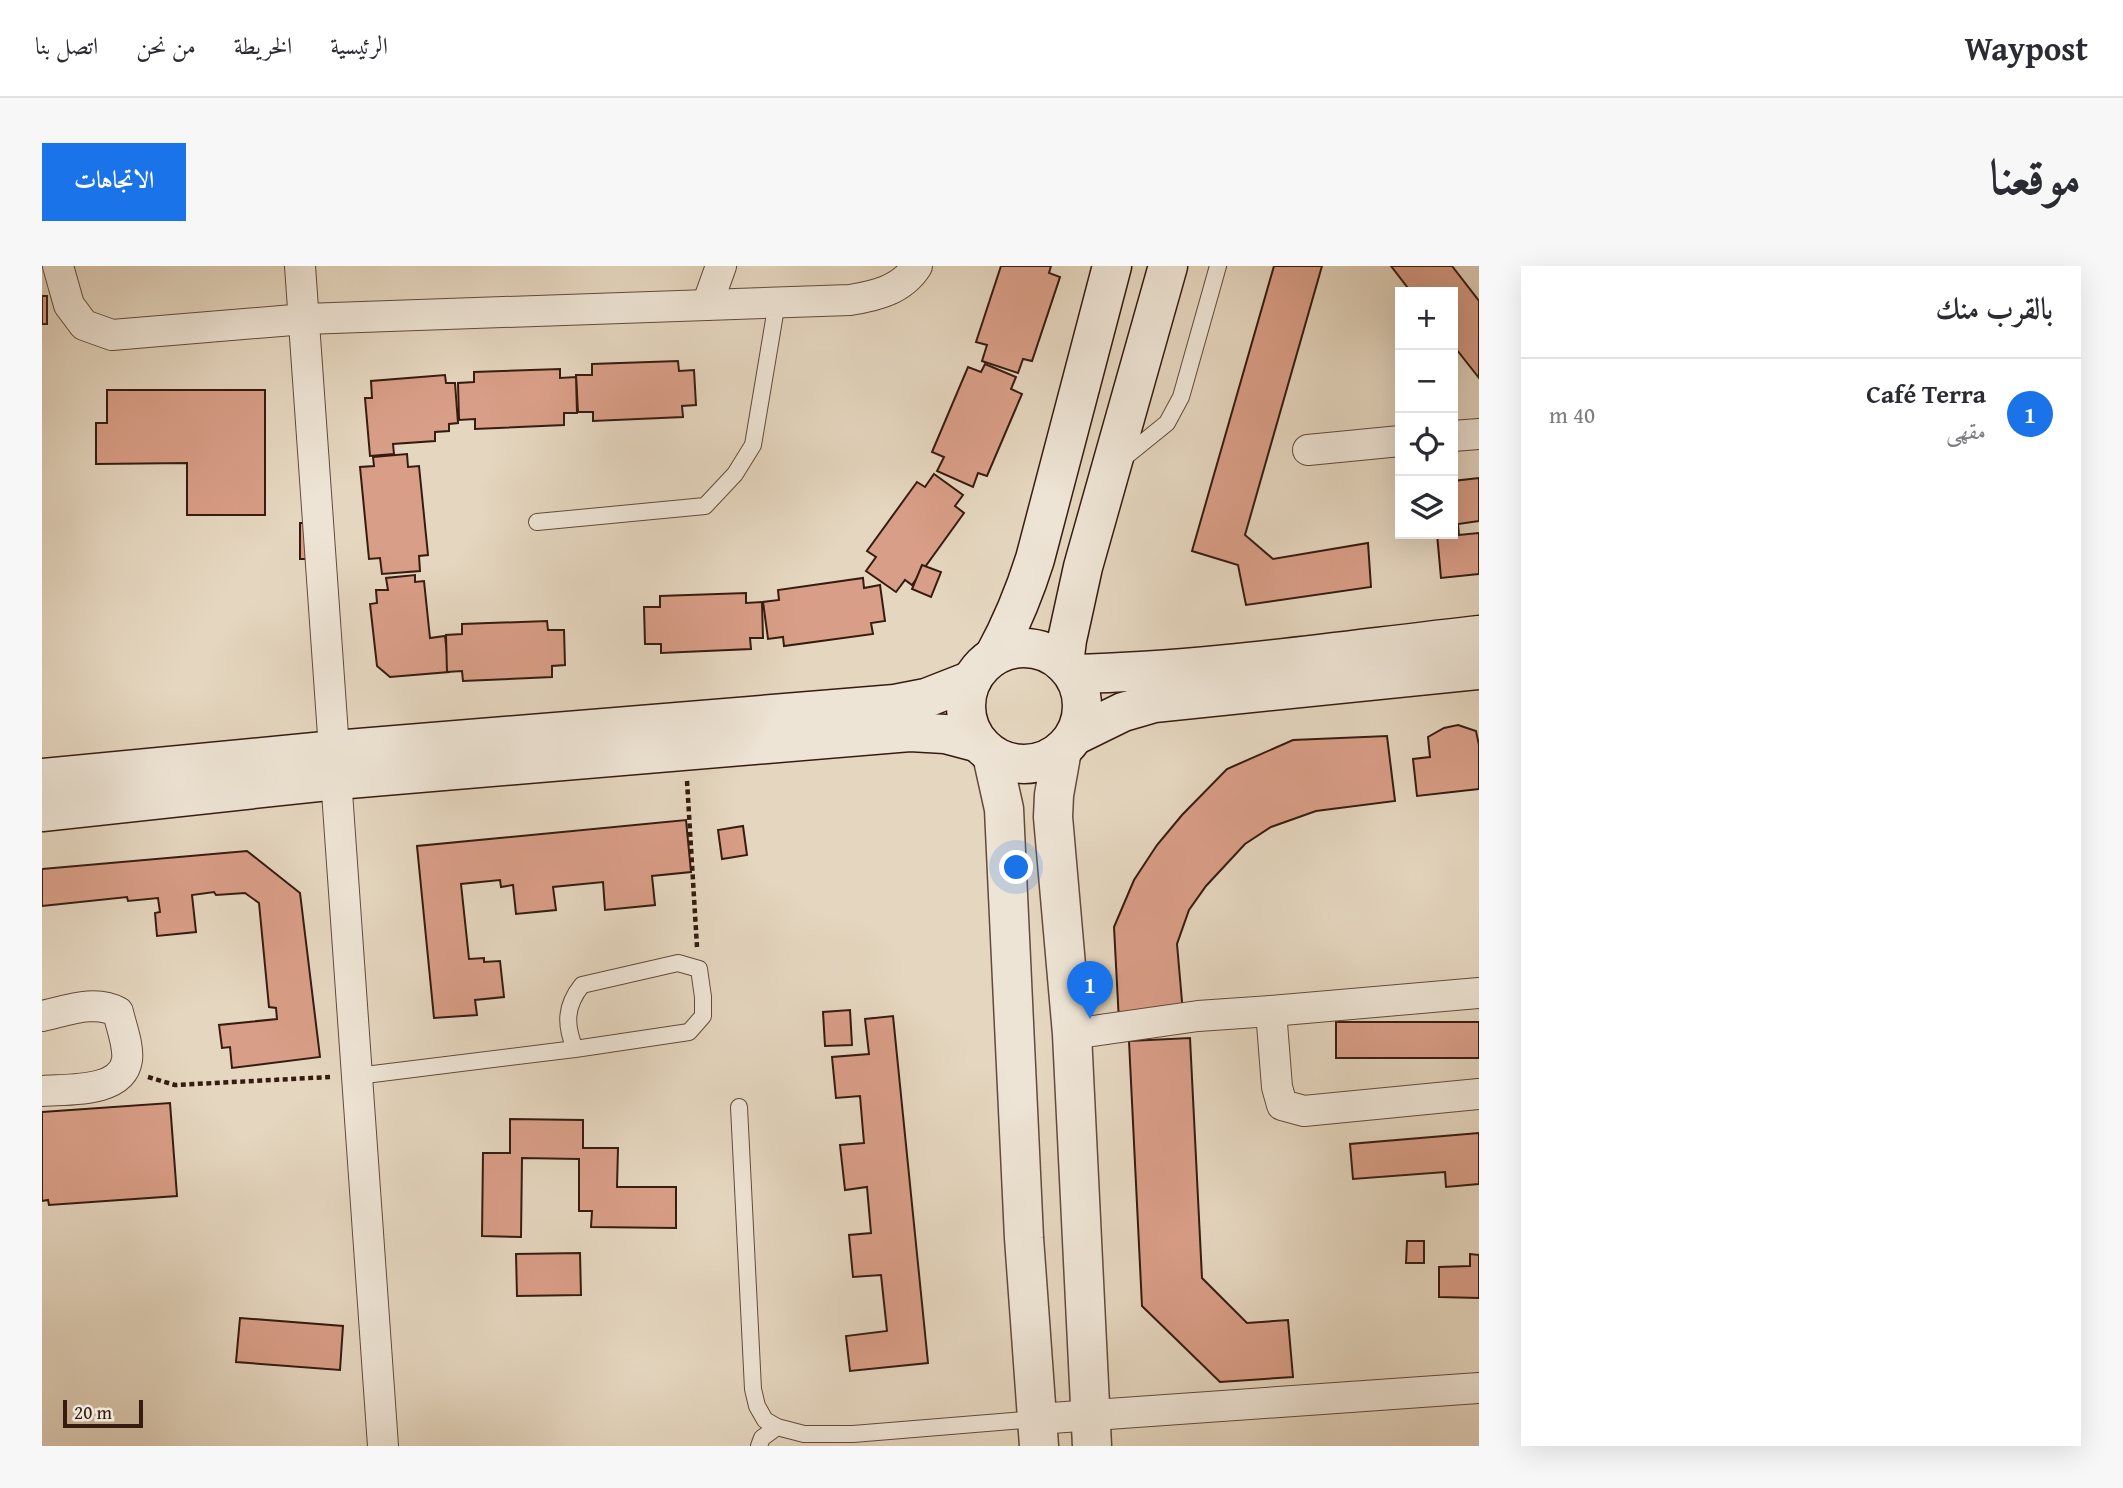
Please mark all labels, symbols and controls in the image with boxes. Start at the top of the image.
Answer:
text: Waypost [1964,24,2088,72]
text: اتصل بنا [35,28,98,63]
text: من نحن [136,28,196,63]
text: الخريطة [234,28,292,63]
text: الرئيسية [330,28,388,63]
text: موقعنا [1989,140,2081,212]
button: الاتجاهات [42,143,186,221]
text: بالقرب منك [1936,286,2053,330]
map controls [1395,287,1458,539]
button: + [1395,287,1458,350]
button: − [1395,350,1458,413]
text: Café Terra [1866,374,1986,413]
text: 40 m [1549,398,1595,431]
text: 1 [2024,398,2036,431]
button: locate [1395,413,1458,476]
text: مقهى [1946,414,1986,447]
button: layers [1395,476,1458,539]
your location [999,850,1033,884]
pin: 1 [1067,961,1113,1019]
scale bar [63,1397,144,1429]
text: 20 m [74,1398,112,1426]

